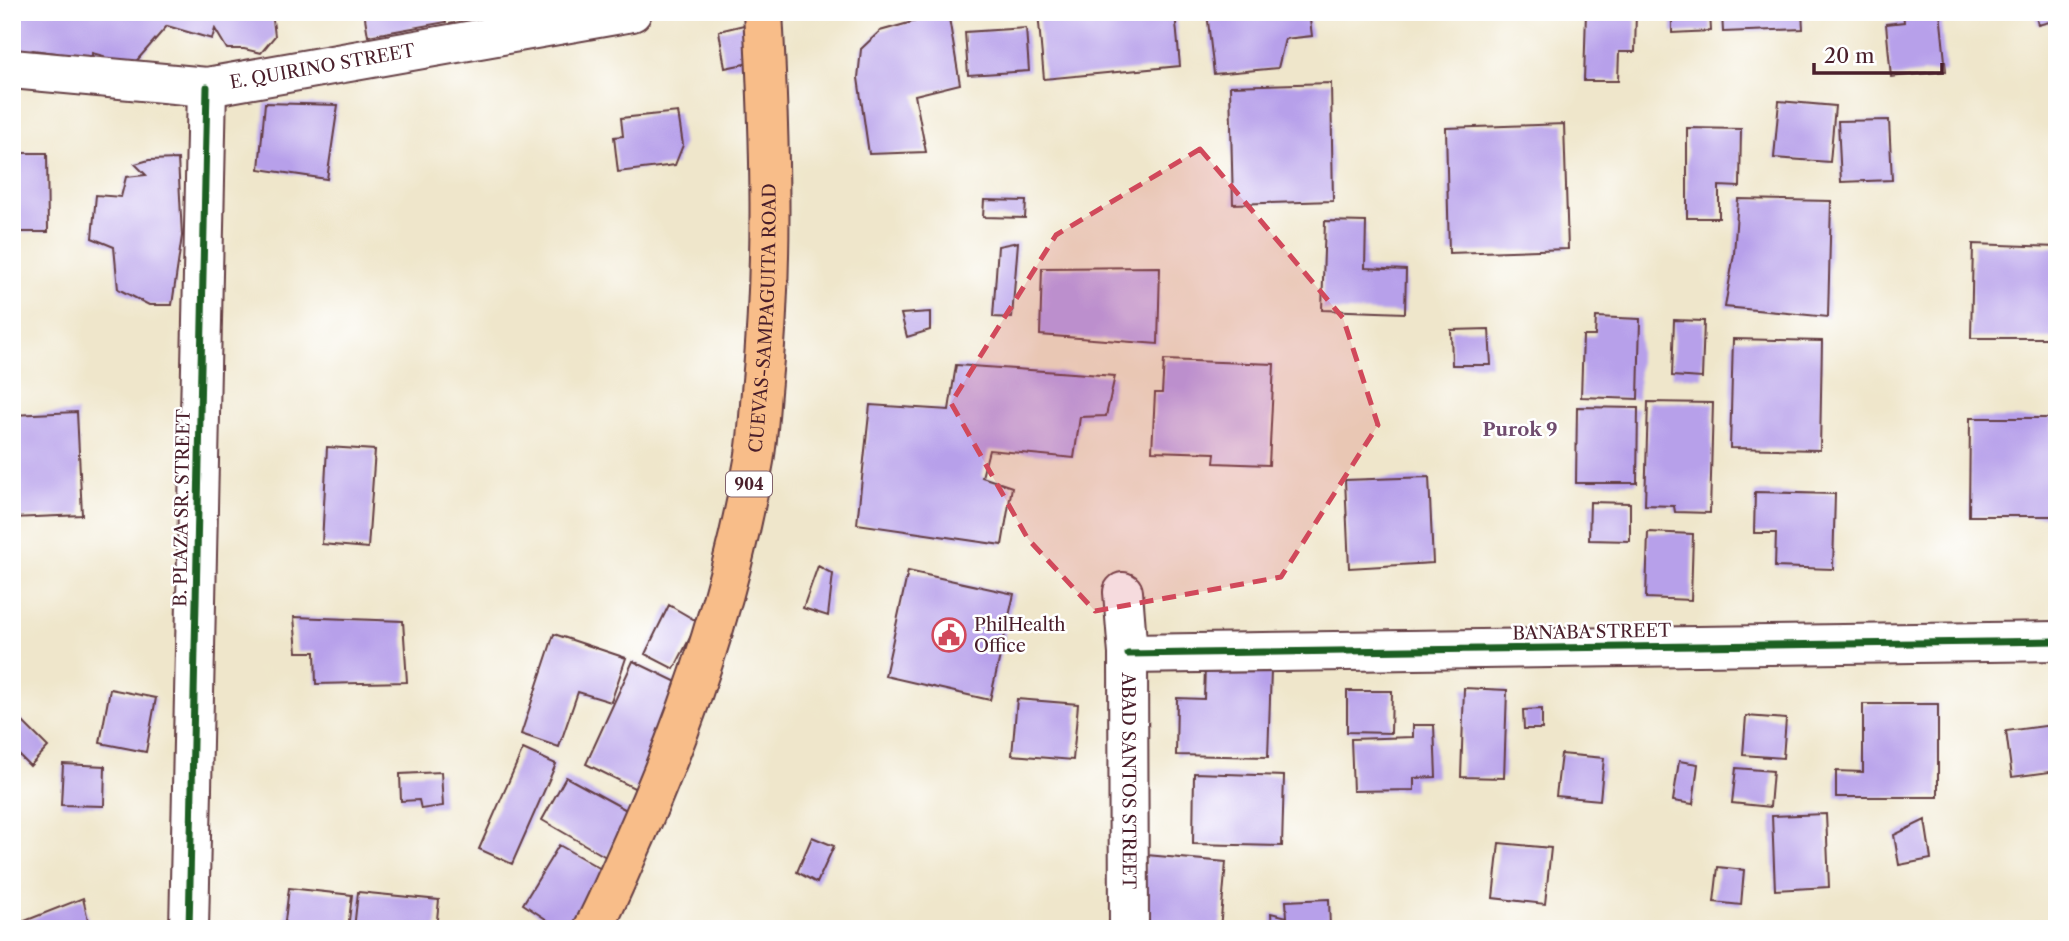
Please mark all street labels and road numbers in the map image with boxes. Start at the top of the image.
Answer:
street label: E. QUIRINO STREET [228,39,417,94]
street label: CUEVAS-SAMPAGUITA ROAD [744,183,781,454]
street label: B. PLAZA SR. STREET [169,408,195,607]
road number: 904 [726,471,772,496]
street label: BANABA STREET [1512,620,1672,644]
street label: ABAD SANTOS STREET [1117,671,1140,890]

